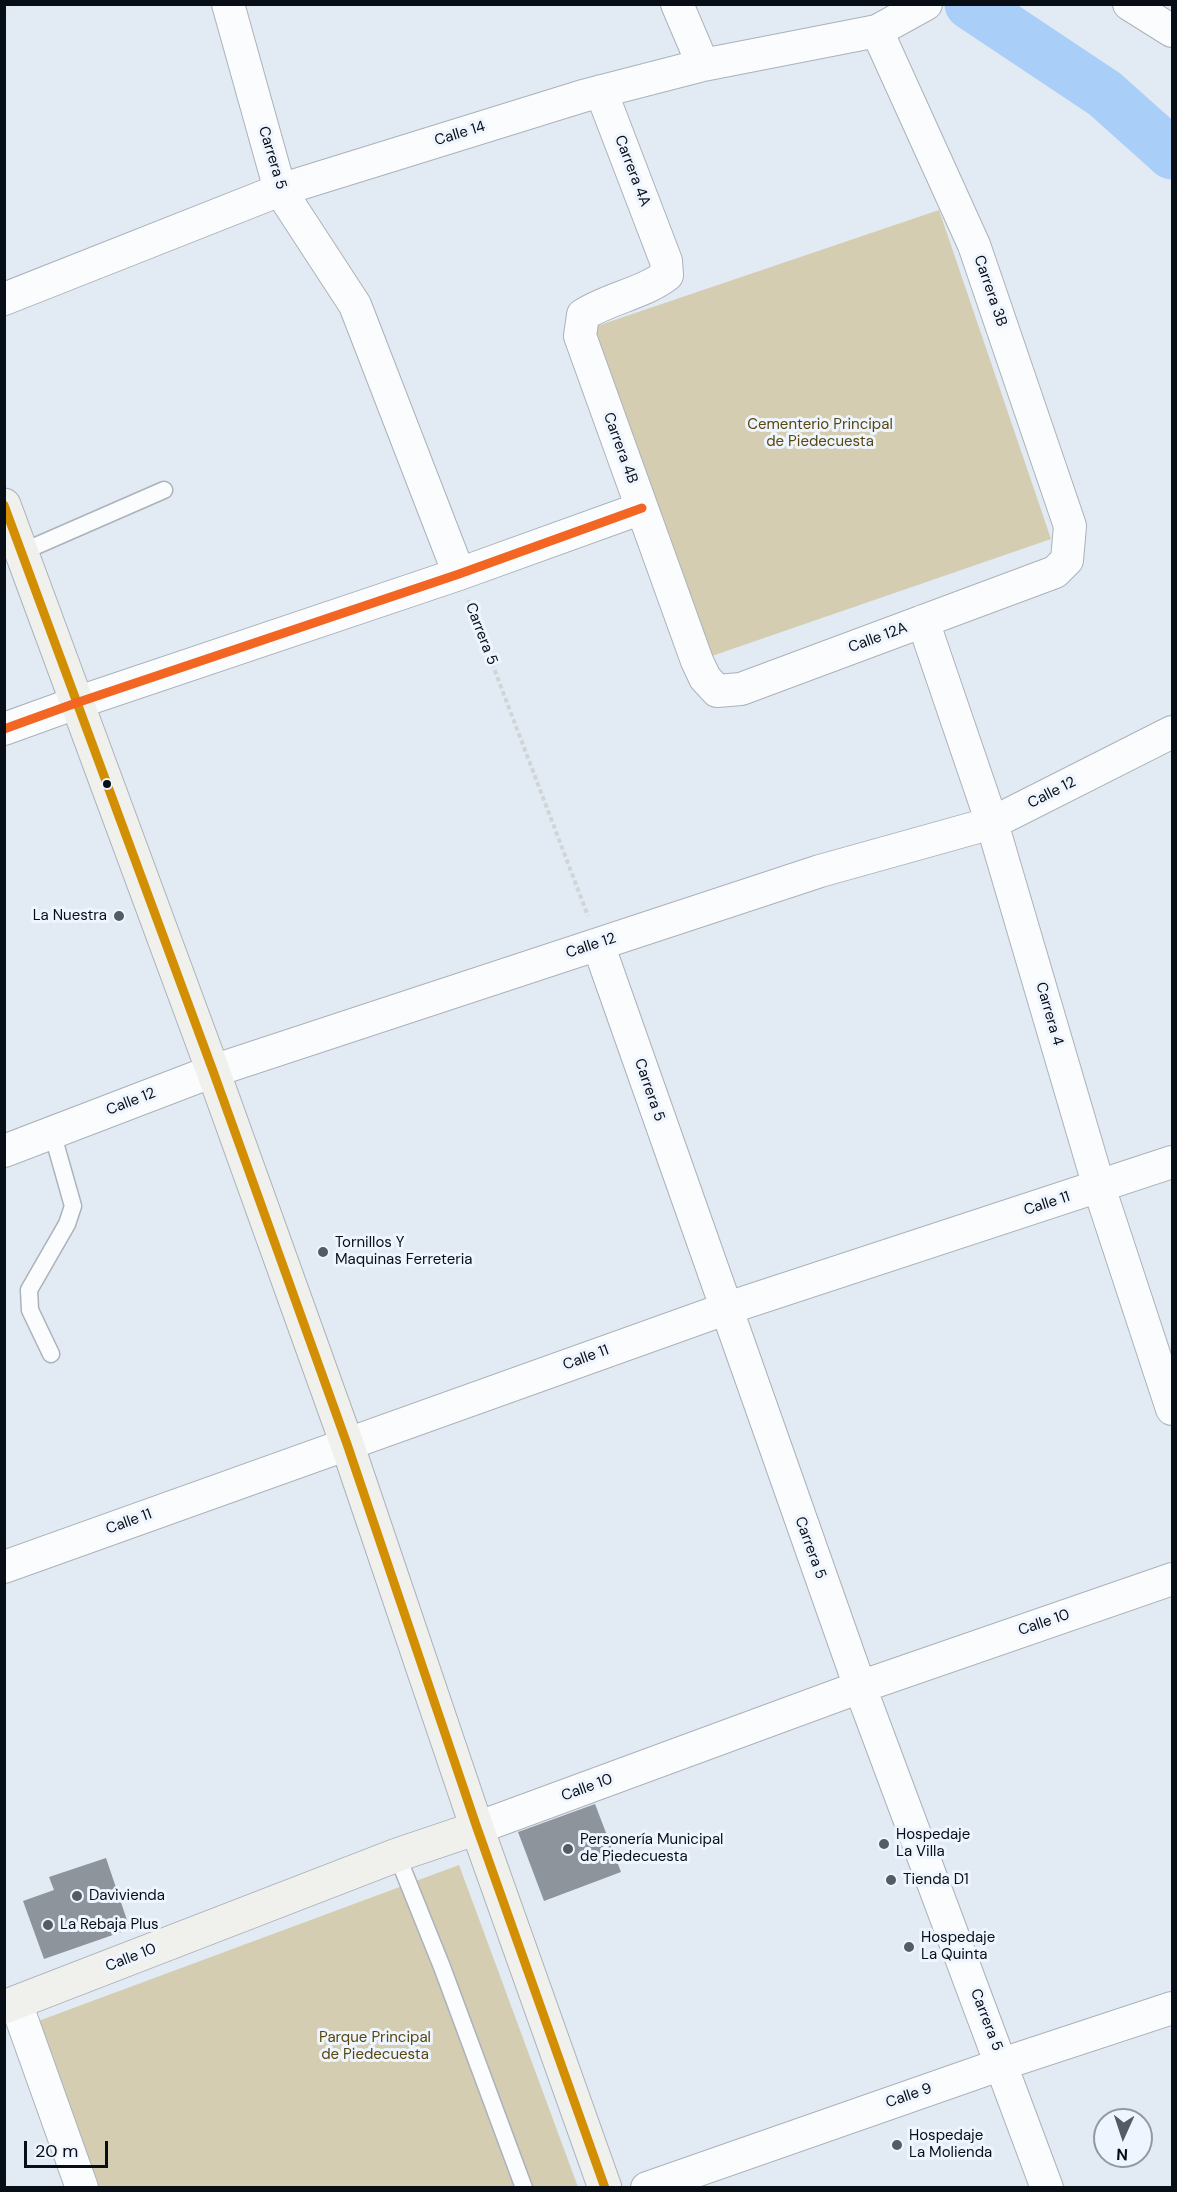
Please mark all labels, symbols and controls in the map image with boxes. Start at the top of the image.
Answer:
street label: Calle 14 [433,118,487,150]
street label: Carrera 5 [254,124,290,192]
street label: Carrera 4A [610,133,654,209]
street label: Carrera 3B [969,253,1011,329]
street label: Carrera 4B [599,410,641,486]
park label: Cementerio Principal de Piedecuesta [747,416,893,451]
street label: Carrera 5 [461,600,501,668]
street label: Calle 12A [846,619,910,657]
street label: Calle 12 [1025,773,1079,813]
unlabelled marker [101,778,113,790]
place label: La Nuestra [33,907,107,925]
marker: La Nuestra [112,909,126,923]
street label: Calle 12 [564,929,618,963]
street label: Carrera 4 [1031,980,1067,1048]
street label: Carrera 5 [630,1056,668,1124]
street label: Calle 12 [104,1084,158,1120]
street label: Calle 11 [1022,1188,1072,1220]
place label: Tornillos Y Maquinas Ferreteria [335,1234,472,1269]
marker: Tornillos Y Maquinas Ferreteria [316,1245,330,1259]
street label: Calle 11 [561,1341,611,1375]
street label: Calle 11 [104,1505,154,1539]
street label: Carrera 5 [790,1514,830,1582]
street label: Calle 10 [1016,1606,1072,1640]
street label: Calle 10 [559,1770,615,1806]
place label: Hospedaje La Villa [896,1826,970,1861]
place label: Personería Municipal de Piedecuesta [580,1831,723,1866]
marker: Hospedaje La Villa [877,1837,891,1851]
marker: Personería Municipal de Piedecuesta [561,1842,575,1856]
place label: Tienda D1 [903,1871,969,1889]
marker: Tienda D1 [884,1873,898,1887]
place label: Davivienda [89,1887,165,1905]
marker: Davivienda [70,1889,84,1903]
place label: La Rebaja Plus [60,1916,159,1934]
marker: La Rebaja Plus [41,1918,55,1932]
place label: Hospedaje La Quinta [921,1929,995,1964]
street label: Calle 10 [103,1940,159,1976]
marker: Hospedaje La Quinta [902,1940,916,1954]
street label: Carrera 5 [966,1986,1006,2054]
park label: Parque Principal de Piedecuesta [319,2029,431,2064]
street label: Calle 9 [884,2080,934,2112]
north arrow [1093,2108,1153,2168]
place label: Hospedaje La Molienda [909,2127,992,2162]
scale bar [27,2129,111,2167]
marker: Hospedaje La Molienda [890,2138,904,2152]
text: 20 m [35,2139,78,2163]
text: N [1116,2144,1129,2165]

